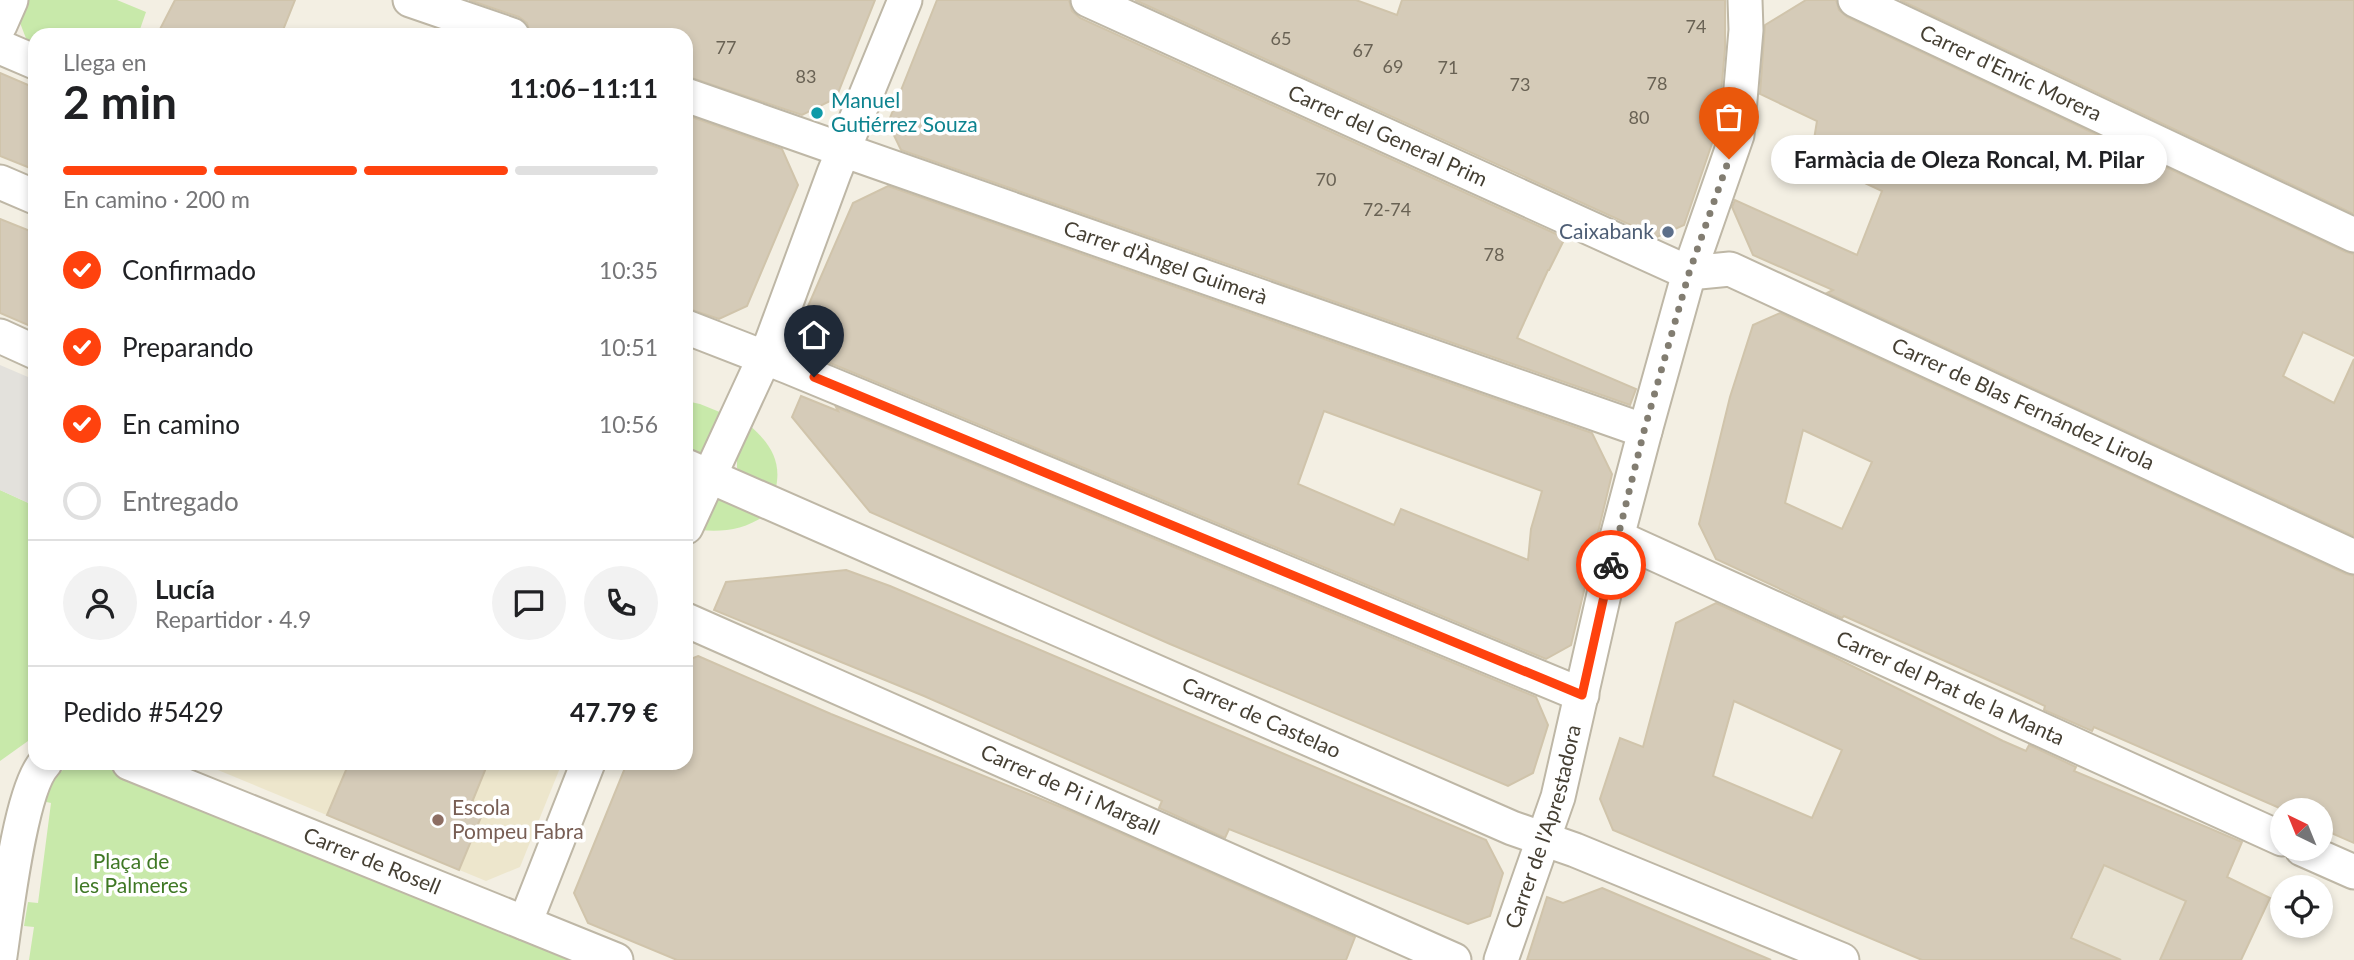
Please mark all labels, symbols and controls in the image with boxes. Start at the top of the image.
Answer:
house number: 74 [1686,15,1706,37]
street label: Carrer d'Enric Morera [1916,18,2106,125]
house number: 65 [1271,27,1291,49]
house number: 77 [716,36,736,58]
house number: 67 [1353,39,1373,61]
text: Llega en [63,48,147,76]
house number: 69 [1383,55,1403,77]
house number: 71 [1438,56,1458,78]
house number: 83 [796,65,816,87]
text: 11:06–11:11 [509,72,658,104]
house number: 78 [1647,72,1667,94]
house number: 73 [1510,73,1530,95]
text: 2 min [63,74,177,129]
street label: Carrer del General Prim [1285,79,1492,191]
place label: Manuel Gutiérrez Souza [831,87,978,136]
pin [1699,87,1759,159]
icon: bag [1710,98,1748,136]
marker: Manuel Gutiérrez Souza [809,105,825,121]
house number: 80 [1629,106,1649,128]
callout: Farmàcia de Oleza Roncal, M. Pilar [1771,134,2166,184]
text: Farmàcia de Oleza Roncal, M. Pilar [1794,145,2144,173]
house number: 70 [1316,168,1336,190]
text: En camino · 200 m [63,185,250,213]
house number: 72-74 [1363,198,1411,220]
street label: Carrer d'Àngel Guimerà [1061,214,1271,309]
place label: Caixabank [1559,218,1654,243]
marker: Caixabank [1660,224,1676,240]
house number: 78 [1484,243,1504,265]
icon: check [63,251,101,289]
text: Confirmado [122,254,256,286]
text: 10:35 [599,256,658,284]
pin [784,305,844,377]
icon: home [795,316,833,354]
icon: check [63,328,101,366]
text: Preparando [122,331,254,363]
street label: Carrer de Blas Fernández Lirola [1888,332,2159,474]
text: 10:51 [599,333,658,361]
icon: check [63,405,101,443]
text: En camino [122,408,240,440]
text: 10:56 [599,410,658,438]
text: Entregado [122,485,239,517]
courier [1576,530,1646,600]
icon: bike [1592,546,1630,584]
button: person [63,566,137,640]
button: chat [492,566,566,640]
button: phone [584,566,658,640]
text: Lucía [155,573,215,605]
text: Repartidor · 4.9 [155,605,311,633]
street label: Carrer del Prat de la Manta [1833,624,2069,750]
street label: Carrer de Castelao [1179,671,1345,762]
text: Pedido #5429 [63,696,224,728]
text: 47.79 € [570,696,658,728]
street label: Carrer de l'Aprestadora [1499,722,1585,932]
street label: Carrer de Pi i Margall [977,738,1164,839]
place label: Escola Pompeu Fabra [452,794,584,843]
north arrow [2270,798,2333,861]
map controls [2270,798,2333,938]
marker: Escola Pompeu Fabra [430,812,446,828]
street label: Carrer de Rosell [300,821,445,899]
park label: Plaça de les Palmeres [74,848,188,897]
button: locate [2270,875,2333,938]

